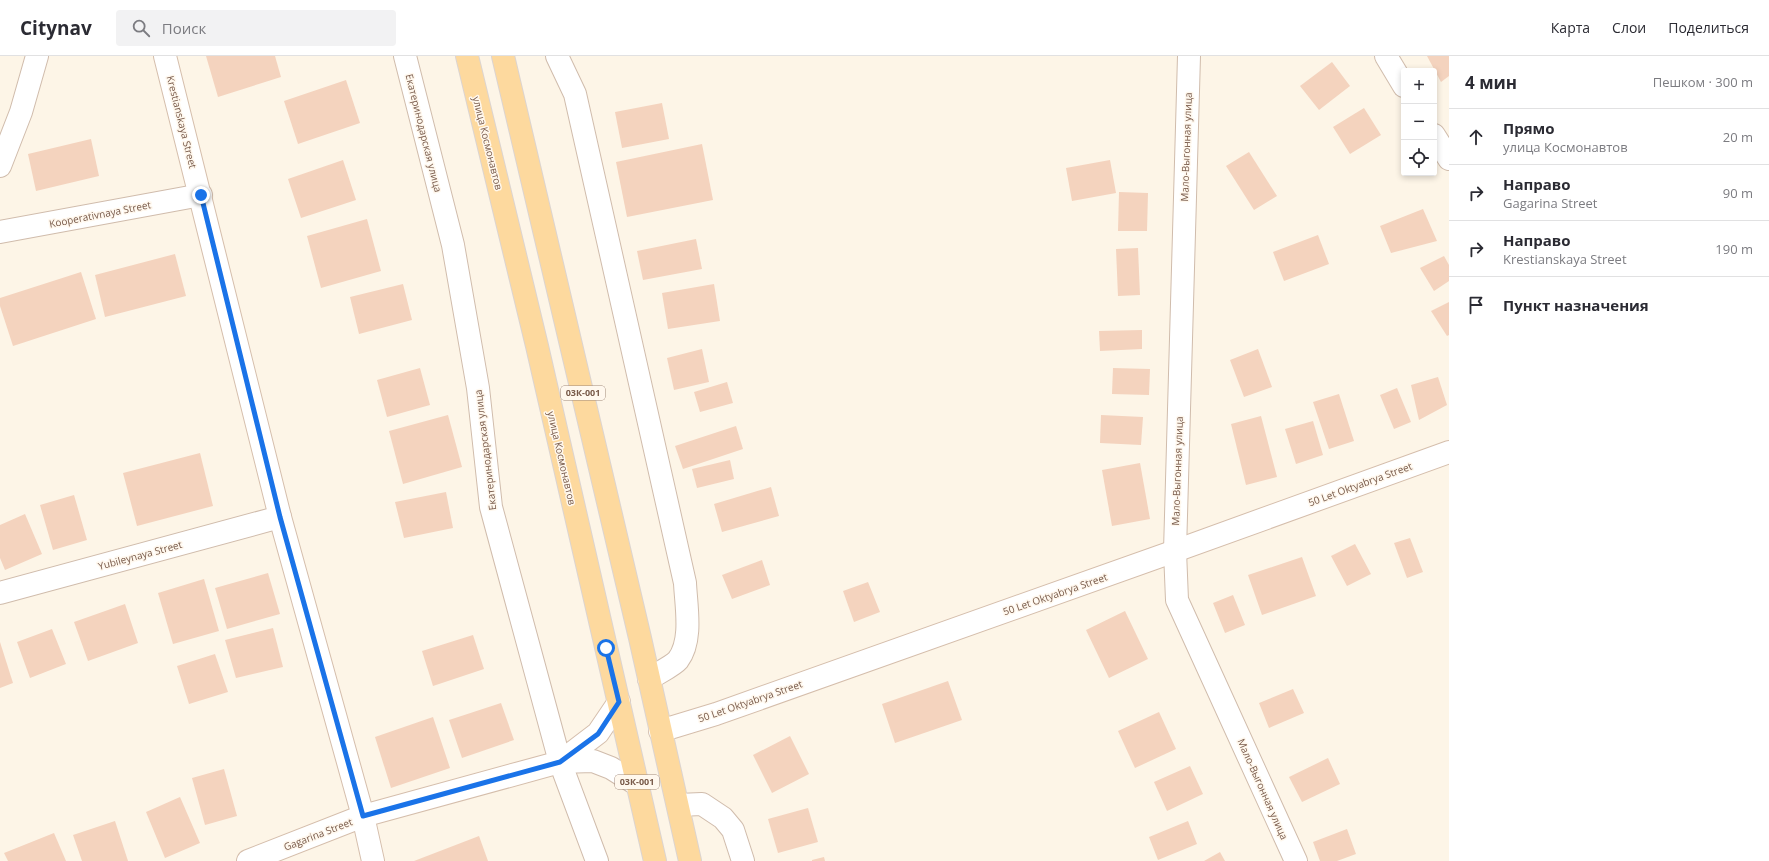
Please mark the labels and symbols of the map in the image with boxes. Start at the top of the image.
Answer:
street label: Екатеринодарская улица [403,72,445,194]
street label: Krestianskaya Street [164,74,200,170]
street label: Мало-Выгонная улица [1177,92,1195,202]
street label: улица Космонавтов [470,95,506,191]
route end [192,186,210,204]
street label: Kooperativnaya Street [48,197,153,231]
road number: 03К-001 [561,386,605,400]
street label: Екатеринодарская улица [471,389,499,511]
street label: улица Космонавтов [544,410,580,507]
street label: Мало-Выгонная улица [1168,416,1186,526]
street label: 50 Let Oktyabrya Street [1306,459,1414,509]
street label: Yubileynaya Street [97,537,184,573]
street label: 50 Let Oktyabrya Street [1001,569,1109,618]
route start [597,639,615,657]
street label: 50 Let Oktyabrya Street [696,676,804,725]
street label: Мало-Выгонная улица [1234,736,1292,842]
road number: 03К-001 [615,775,659,789]
street label: Gagarina Street [282,814,355,854]

